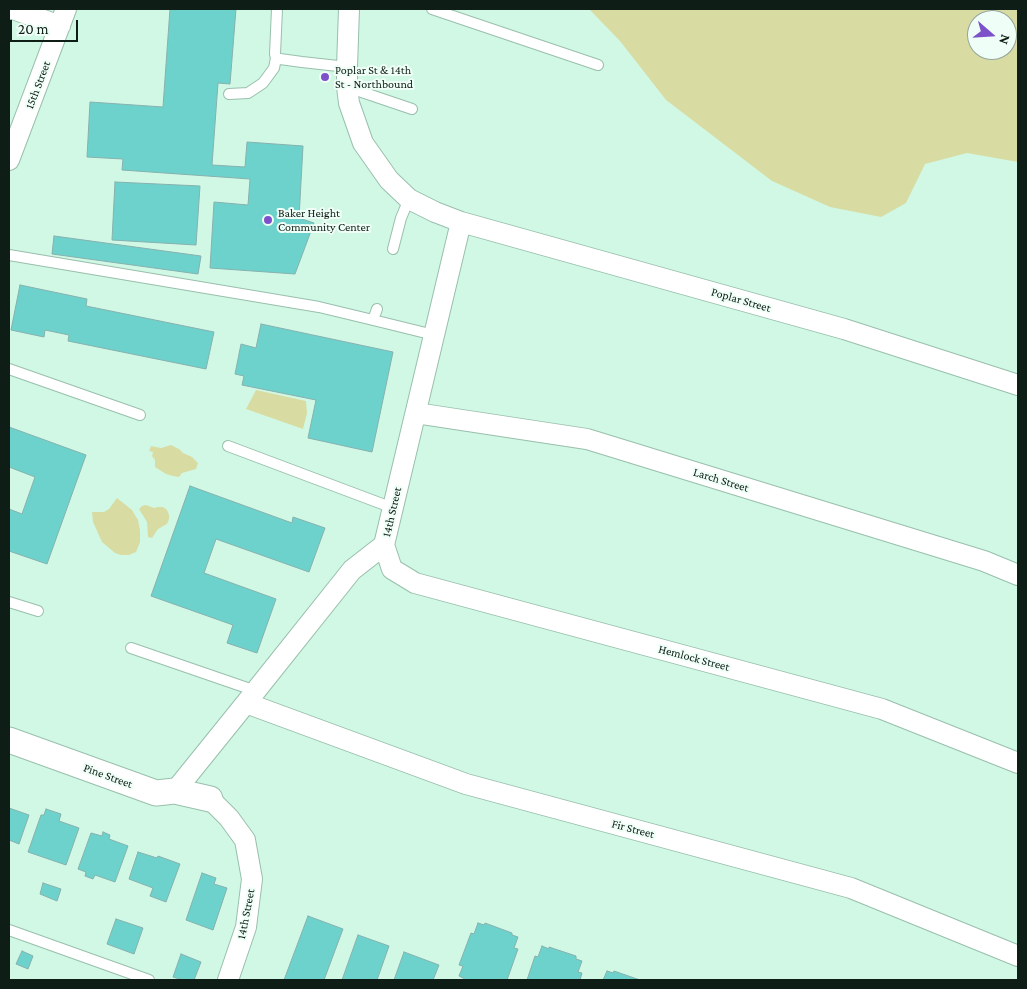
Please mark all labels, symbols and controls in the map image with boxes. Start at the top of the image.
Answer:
scale bar [12,10,80,42]
north arrow [967,10,1017,60]
text: 20 m [18,21,49,37]
text: N [996,32,1014,47]
street label: 15th Street [22,59,54,111]
place label: Poplar St & 14th St - Northbound [335,63,413,91]
marker: Poplar St & 14th St - Northbound [319,71,331,83]
place label: Baker Height Community Center [278,206,370,234]
marker: Baker Height Community Center [262,214,274,226]
street label: Poplar Street [710,285,772,315]
street label: Larch Street [692,465,750,495]
street label: 14th Street [379,486,405,538]
street label: Hemlock Street [657,642,731,674]
street label: Pine Street [81,760,135,792]
street label: Fir Street [610,816,656,842]
street label: 14th Street [234,888,258,940]

